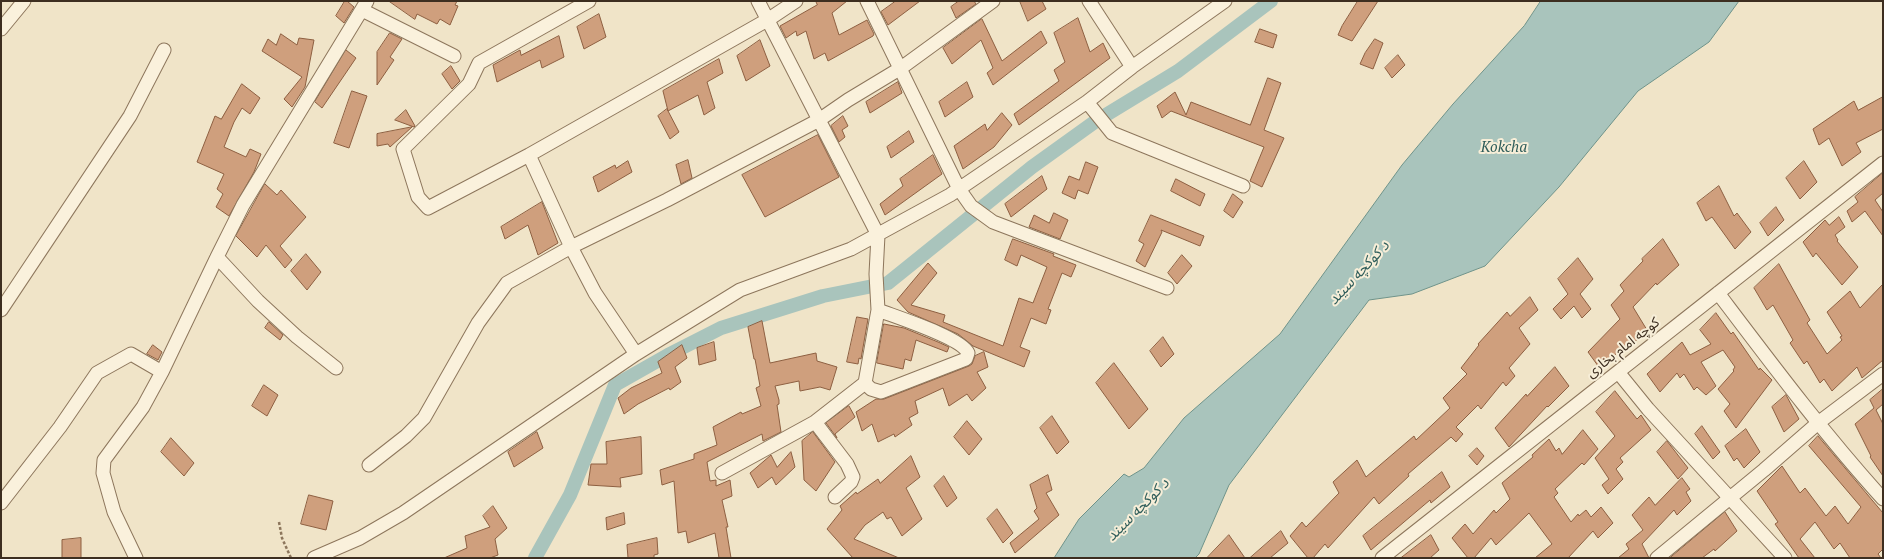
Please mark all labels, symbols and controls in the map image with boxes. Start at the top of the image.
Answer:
water label: Kokcha [1481,139,1527,157]
water label: د کوکچه سیند [1325,237,1393,309]
street label: کوچه امام بخاری [1583,314,1663,382]
water label: د کوکچه سیند [1103,475,1173,545]

